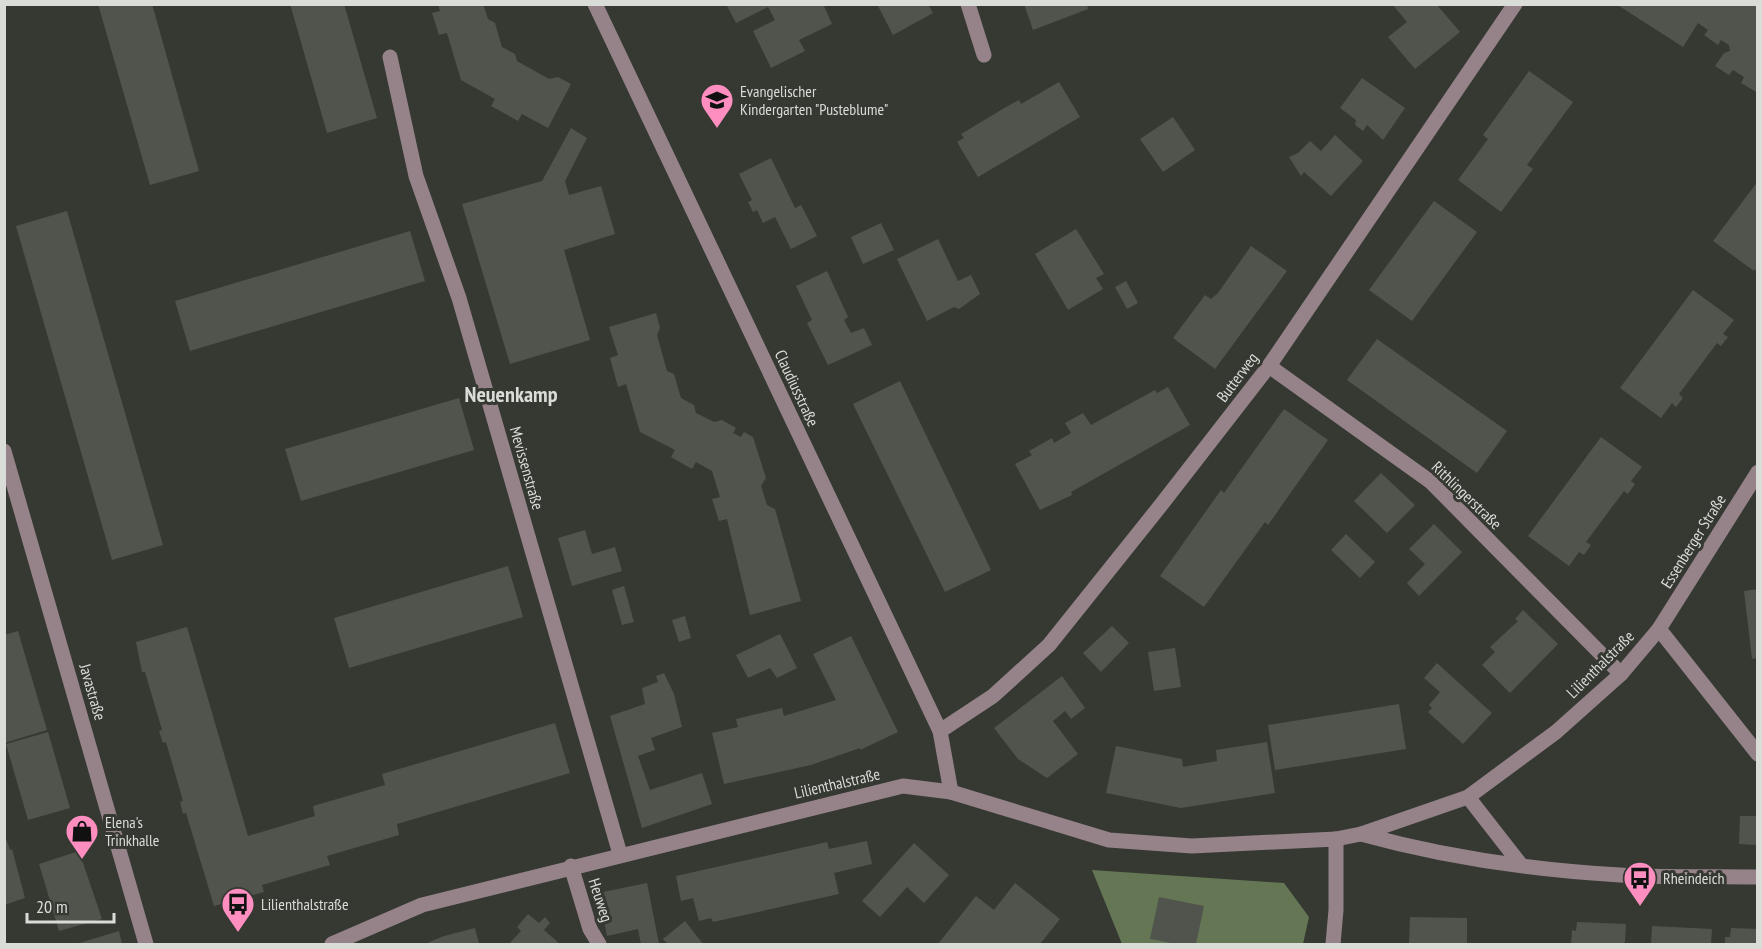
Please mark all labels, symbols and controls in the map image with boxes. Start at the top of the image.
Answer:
place label: Evangelischer Kindergarten "Pusteblume" [740,81,888,119]
school or university icon: Evangelischer Kindergarten "Pusteblume" [699,82,735,129]
street label: Claudiusstraße [771,347,823,429]
street label: Butterweg [1212,348,1262,406]
district label: Neuenkamp [465,380,558,408]
street label: Mevissenstraße [506,424,548,512]
street label: Rithlingerstraße [1428,457,1506,533]
street label: Essenberger Straße [1656,490,1730,592]
street label: Lilienthalstraße [1562,626,1638,702]
street label: Javastraße [75,660,111,723]
street label: Lilienthalstraße [792,763,882,803]
place label: Elena's Trinkhalle [105,812,159,850]
shop icon: Elena's Trinkhalle [64,813,100,860]
bus stop icon: Rheindeich [1622,860,1658,907]
place label: Rheindeich [1663,868,1725,888]
street label: Heuweg [585,876,617,924]
scale bar [27,886,114,924]
bus stop icon: Lilienthalstraße [220,886,256,933]
place label: Lilienthalstraße [261,894,349,914]
text: 20 m [36,895,68,918]

